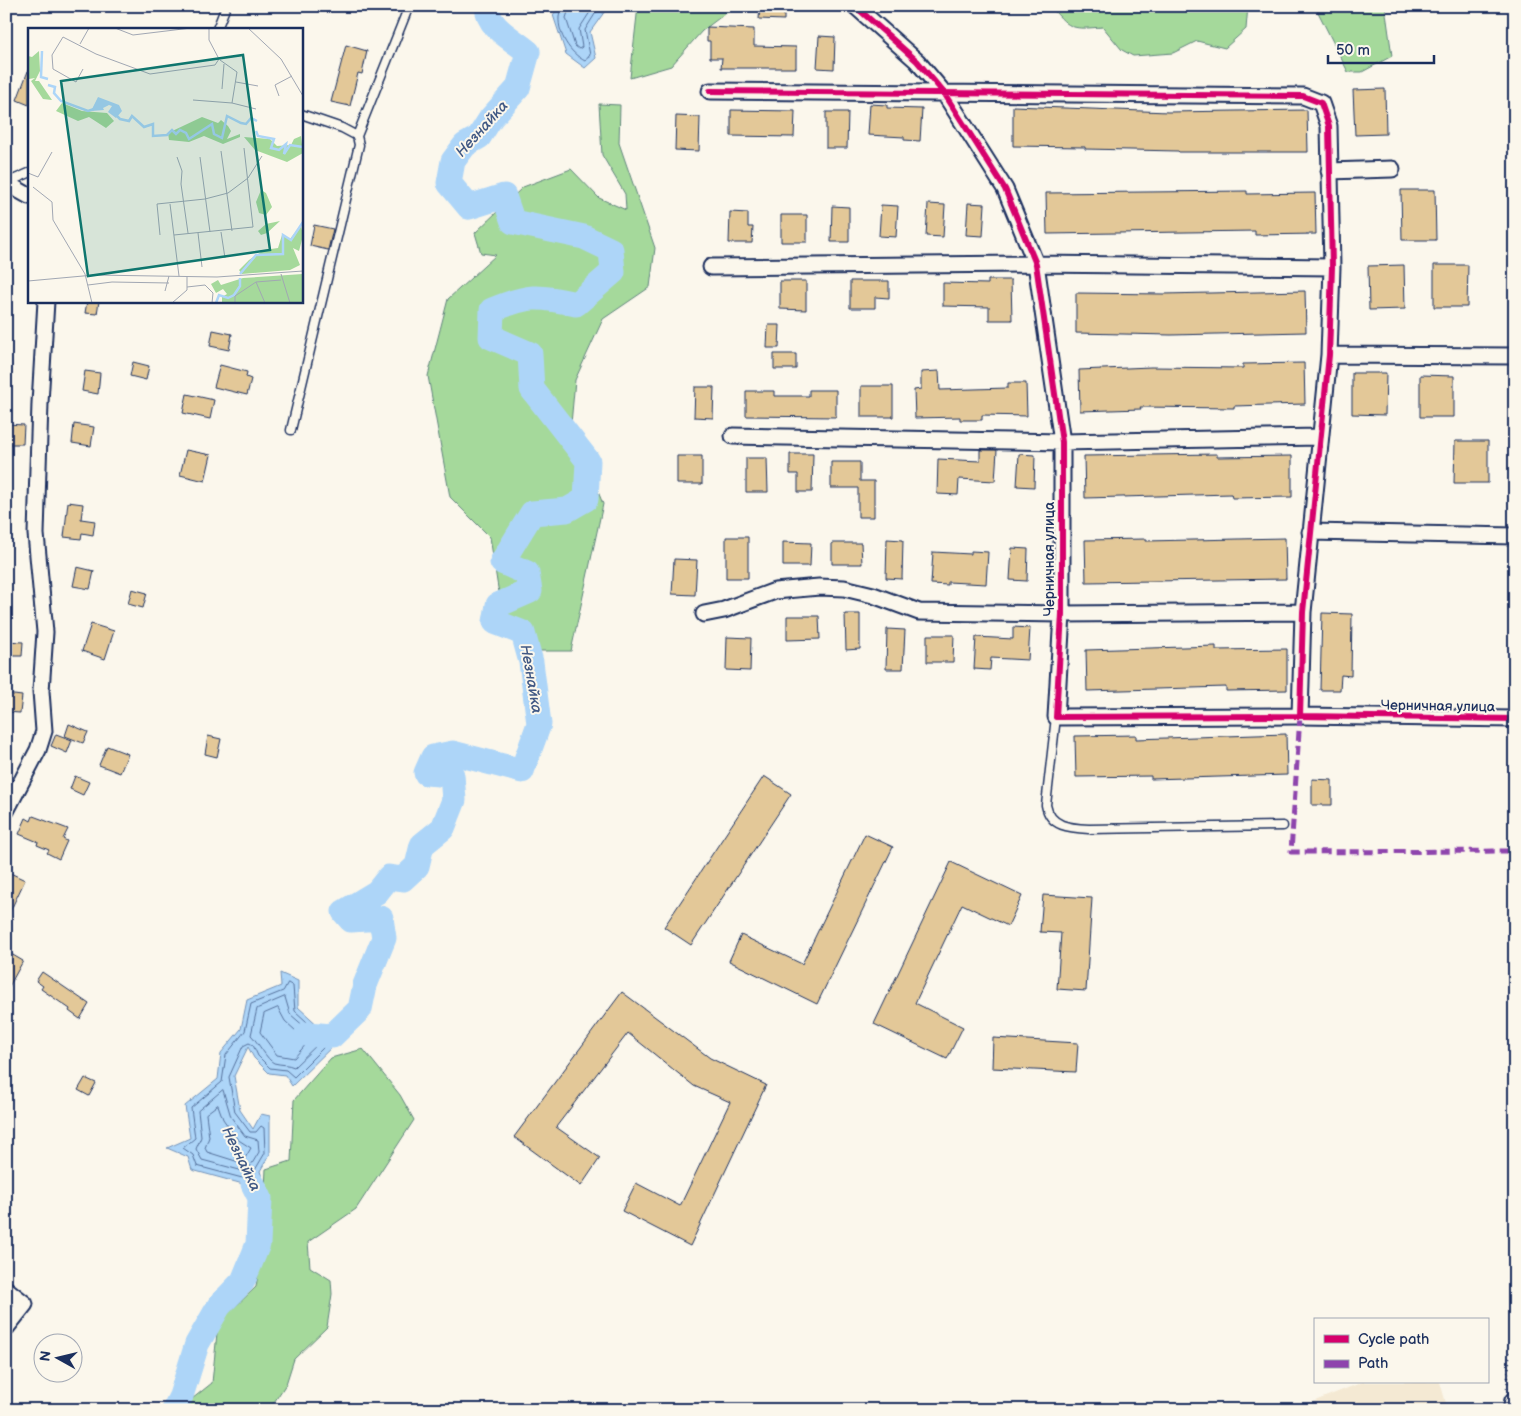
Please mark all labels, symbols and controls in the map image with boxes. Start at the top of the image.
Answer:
inset map [28,28,302,302]
scale bar [1328,32,1435,64]
text: 50 m [1336,41,1370,60]
water label: Незнайка [452,97,512,161]
street label: Черничная улица [1041,501,1058,616]
water label: Незнайка [516,643,546,715]
street label: Черничная улица [1381,697,1496,716]
water label: Незнайка [217,1124,265,1195]
legend [1314,1318,1488,1384]
text: Cycle path [1358,1330,1429,1349]
north arrow [32,1334,82,1384]
text: N [36,1350,55,1363]
text: Path [1358,1354,1388,1373]

